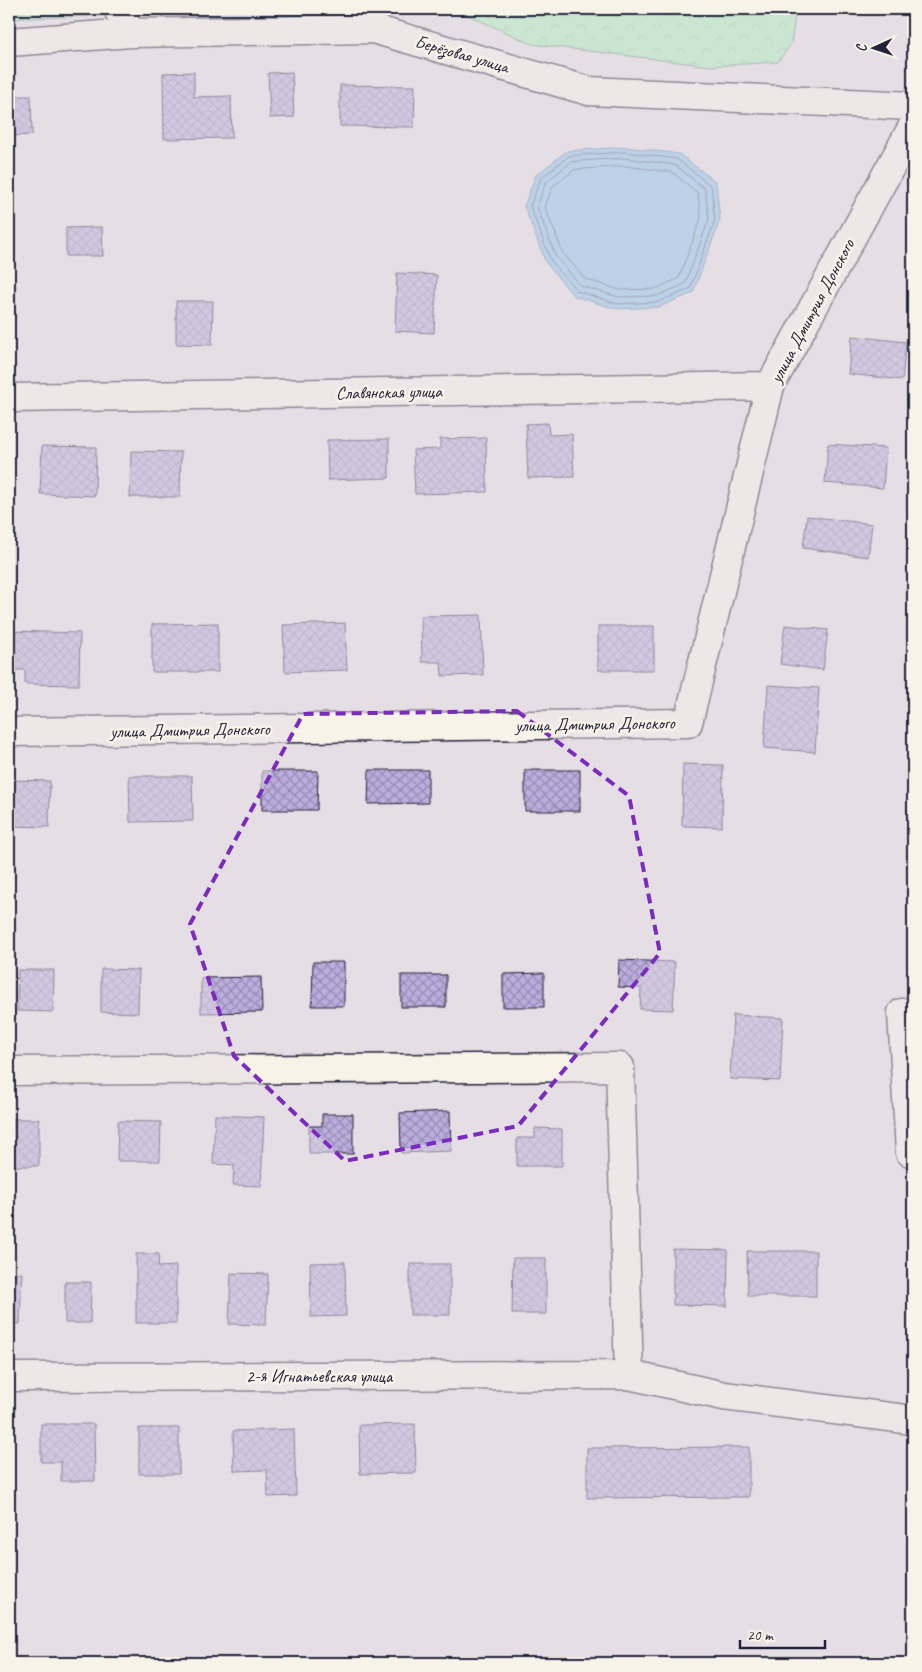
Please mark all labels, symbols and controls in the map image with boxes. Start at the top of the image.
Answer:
north arrow [850,22,900,72]
street label: Берёзовая улица [412,30,513,79]
text: С [853,43,870,53]
street label: улица Дмитрия Донского [764,234,860,388]
street label: Славянская улица [336,380,443,404]
street label: улица Дмитрия Донского [514,712,677,736]
street label: улица Дмитрия Донского [109,718,272,742]
street label: 2-я Игнатьевская улица [246,1365,394,1387]
scale bar [740,1617,824,1649]
text: 20 m [747,1626,774,1645]

